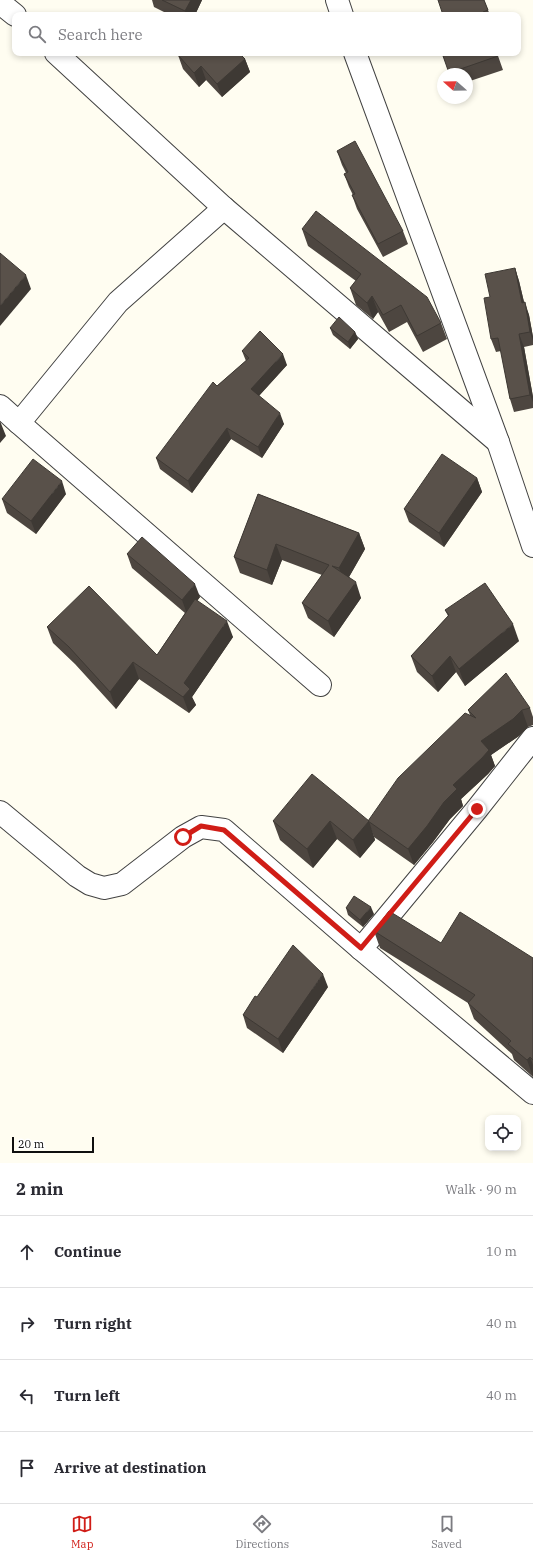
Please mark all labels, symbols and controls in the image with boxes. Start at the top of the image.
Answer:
search box [12,12,521,56]
icon: search [26,23,48,45]
text: Search here [58,25,143,44]
north arrow [437,68,473,104]
route end [468,800,486,818]
route start [174,828,192,846]
map controls [485,1115,521,1151]
button: locate [485,1115,521,1151]
scale bar [12,1135,94,1154]
text: 20 m [18,1137,44,1151]
text: 2 min [16,1178,64,1200]
text: Walk · 90 m [445,1181,517,1198]
icon: ahead [16,1241,38,1263]
text: Continue [54,1242,121,1261]
text: 10 m [486,1243,517,1260]
icon: right [16,1313,38,1335]
text: Turn right [54,1314,132,1333]
text: 40 m [486,1315,517,1332]
icon: left [16,1385,38,1407]
text: Turn left [54,1386,120,1405]
text: 40 m [486,1387,517,1404]
icon: arrive [16,1457,38,1479]
text: Arrive at destination [54,1458,206,1477]
tab: Map [71,1513,93,1551]
tab: Directions [235,1513,289,1551]
tab: Saved [431,1513,462,1551]

